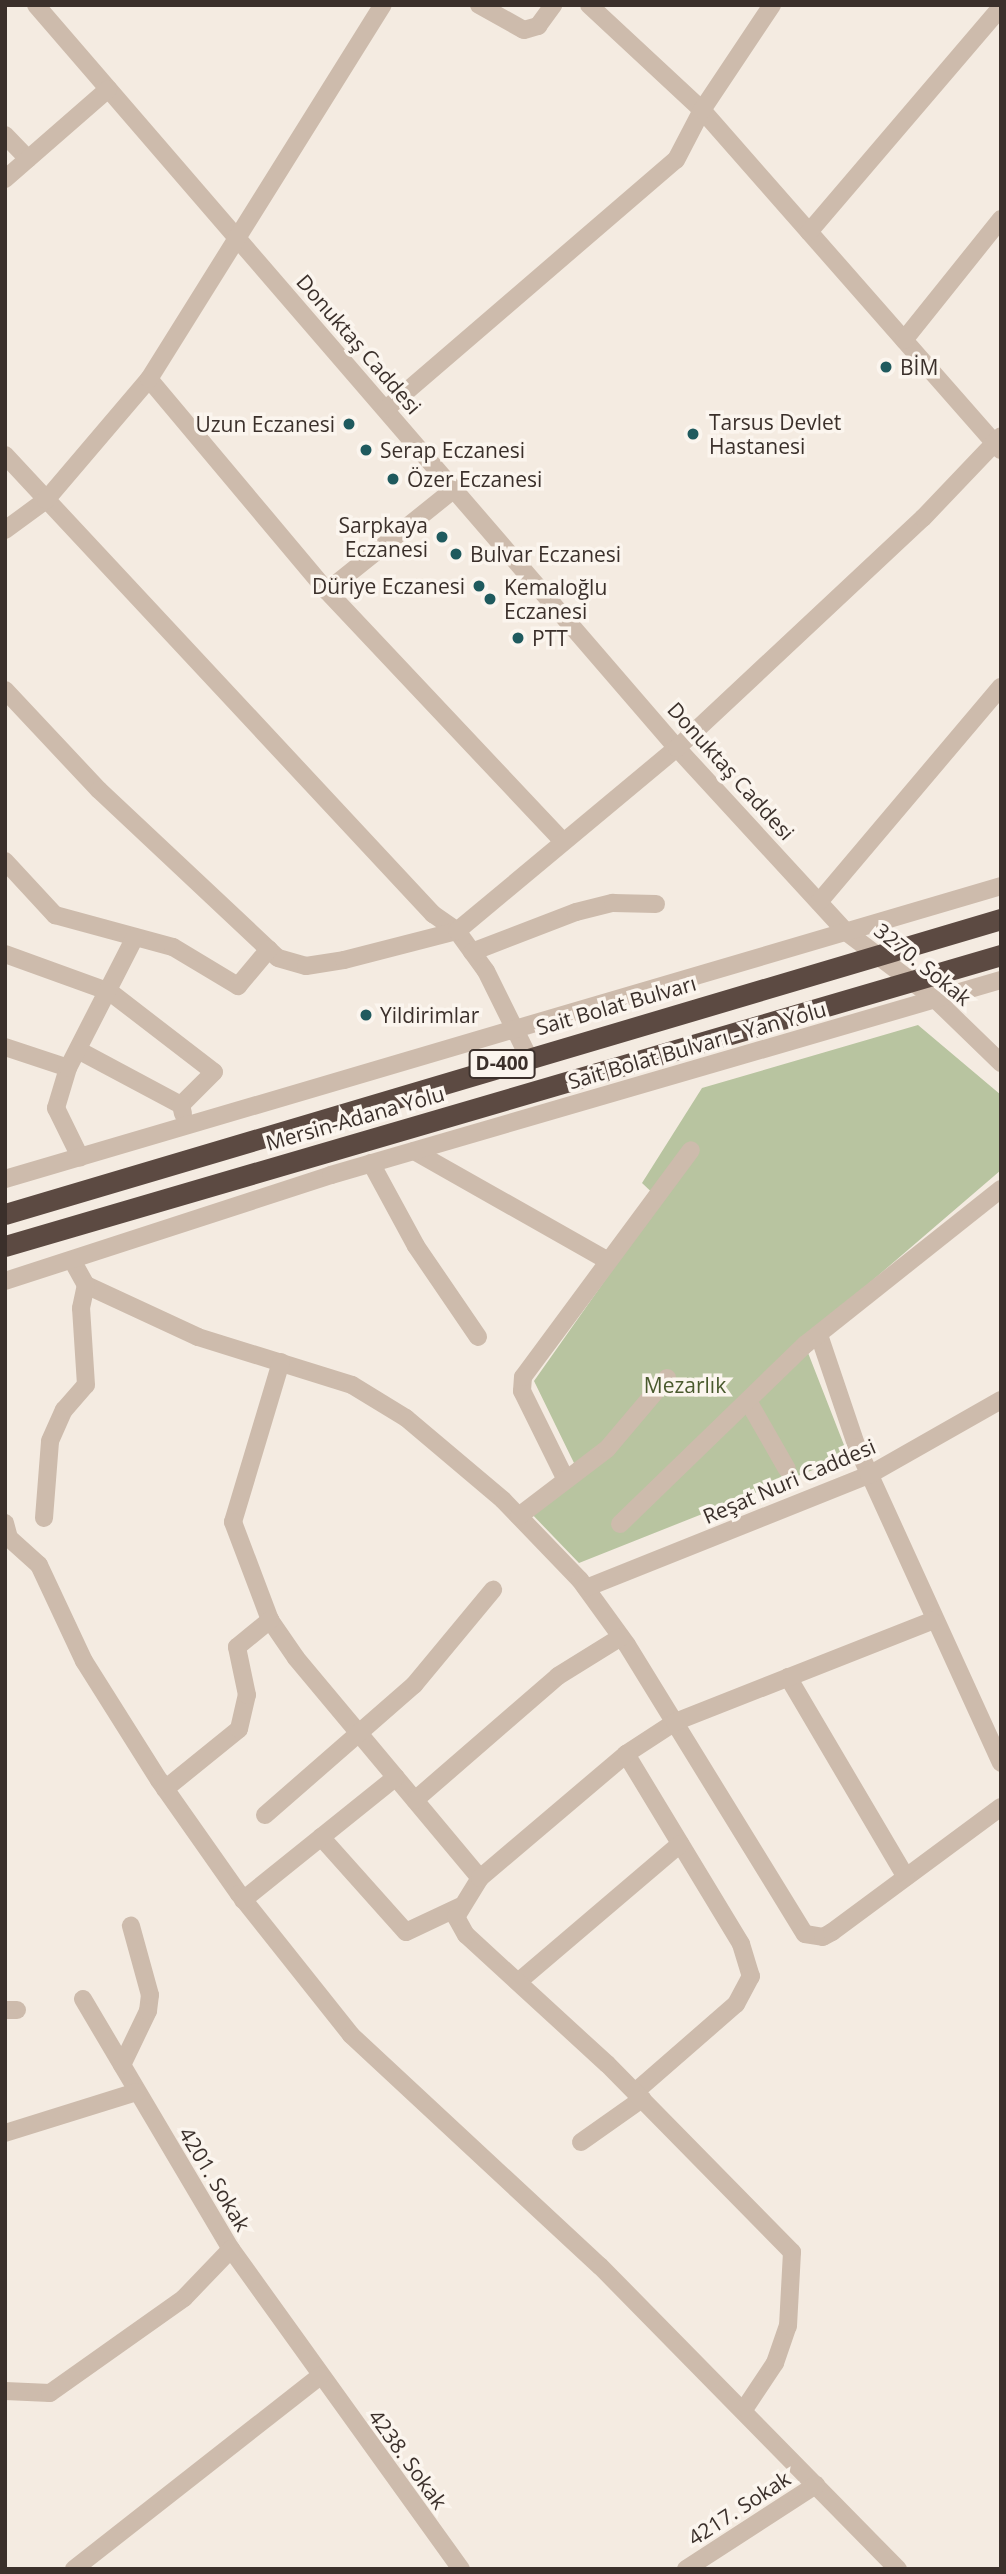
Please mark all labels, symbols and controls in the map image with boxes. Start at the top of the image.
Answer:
street label: Donuktaş Caddesi [291,269,427,419]
place label: BİM [900,354,938,380]
marker: BİM [878,359,894,375]
place label: Tarsus Devlet Hastanesi [709,409,841,459]
place label: Uzun Eczanesi [195,411,335,437]
marker: Uzun Eczanesi [341,416,357,432]
marker: Tarsus Devlet Hastanesi [683,424,703,444]
place label: Serap Eczanesi [380,437,525,463]
marker: Serap Eczanesi [358,442,374,458]
place label: Özer Eczanesi [407,466,542,492]
marker: Özer Eczanesi [385,471,401,487]
place label: Sarpkaya Eczanesi [338,512,428,562]
marker: Sarpkaya Eczanesi [434,529,450,545]
place label: Bulvar Eczanesi [470,541,621,567]
marker: Bulvar Eczanesi [448,546,464,562]
place label: Düriye Eczanesi [312,573,465,599]
place label: Kemaloğlu Eczanesi [504,574,607,624]
marker: Düriye Eczanesi [471,578,487,594]
marker: Kemaloğlu Eczanesi [482,591,498,607]
place label: PTT [532,625,568,651]
marker: PTT [510,630,526,646]
street label: Donuktaş Caddesi [662,697,800,845]
street label: 3270. Sokak [870,917,976,1011]
street label: Sait Bolat Bulvarı [533,970,699,1040]
street label: Sait Bolat Bulvarı - Yan Yolu [565,996,829,1094]
place label: Yildirimlar [380,1002,479,1028]
marker: Yildirimlar [358,1007,374,1023]
road number: D-400 [467,1048,537,1080]
street label: Mersin-Adana Yolu [263,1080,447,1156]
park label: Mezarlık [644,1372,726,1398]
street label: Reşat Nuri Caddesi [699,1433,879,1529]
street label: 4201. Sokak [174,2122,256,2236]
street label: 4238. Sokak [363,2404,453,2514]
street label: 4217. Sokak [683,2466,795,2550]

